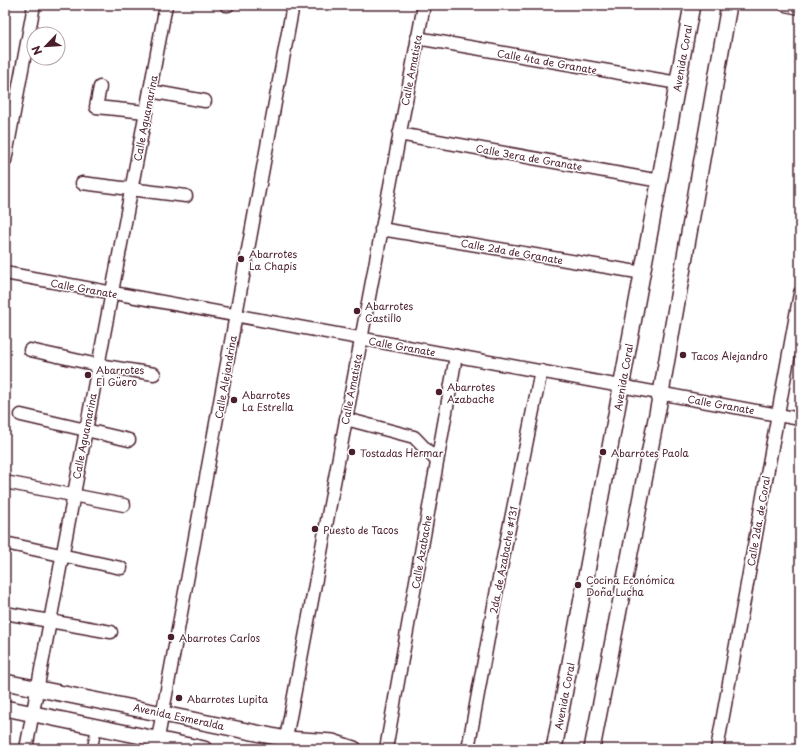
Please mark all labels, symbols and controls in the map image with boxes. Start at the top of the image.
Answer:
street label: Avenida Coral [669,23,695,93]
north arrow [26,26,66,66]
street label: Calle Amatista [397,32,425,107]
text: N [27,43,46,58]
street label: Calle 4ta de Granate [496,45,598,77]
street label: Calle Aguamarina [129,73,161,162]
street label: Calle 3era de Granate [475,140,583,174]
street label: Calle 2da de Granate [460,235,564,267]
place label: Abarrotes La Chapis [249,246,298,273]
marker: Abarrotes La Chapis [236,254,246,264]
street label: Calle Granate [49,275,119,301]
place label: Abarrotes Castillo [365,298,414,325]
marker: Abarrotes Castillo [352,306,362,316]
street label: Calle Granate [367,333,437,359]
street label: Calle Alejandrina [210,334,240,420]
street label: Avenida Coral [610,342,636,412]
place label: Tacos Alejandro [691,348,768,363]
marker: Tacos Alejandro [678,350,688,360]
street label: Calle Amatista [337,351,365,426]
place label: Abarrotes El Güero [96,362,145,389]
marker: Abarrotes El Güero [83,370,93,380]
place label: Abarrotes Azabache [447,379,496,406]
place label: Abarrotes La Estrella [242,387,294,414]
marker: Abarrotes Azabache [434,387,444,397]
street label: Calle Aguamarina [68,391,100,480]
street label: Calle Granate [686,391,756,417]
marker: Abarrotes La Estrella [229,395,239,405]
place label: Tostadas Hermar [360,445,444,460]
place label: Abarrotes Paola [611,445,689,460]
marker: Tostadas Hermar [347,447,357,457]
marker: Abarrotes Paola [598,447,608,457]
street label: Calle 2da. de Coral [743,475,773,567]
street label: 2da. de Azabache #131 [485,505,521,615]
street label: Calle Azabache [407,514,435,590]
place label: Puesto de Tacos [323,522,399,537]
marker: Puesto de Tacos [310,524,320,534]
place label: Cocina Económica Doña Lucha [586,572,675,599]
marker: Cocina Económica Doña Lucha [573,580,583,590]
place label: Abarrotes Carlos [179,630,261,645]
marker: Abarrotes Carlos [166,632,176,642]
street label: Avenida Coral [550,661,578,731]
place label: Abarrotes Lupita [187,691,269,706]
marker: Abarrotes Lupita [174,693,184,703]
street label: Avenida Esmeralda [132,699,226,733]

